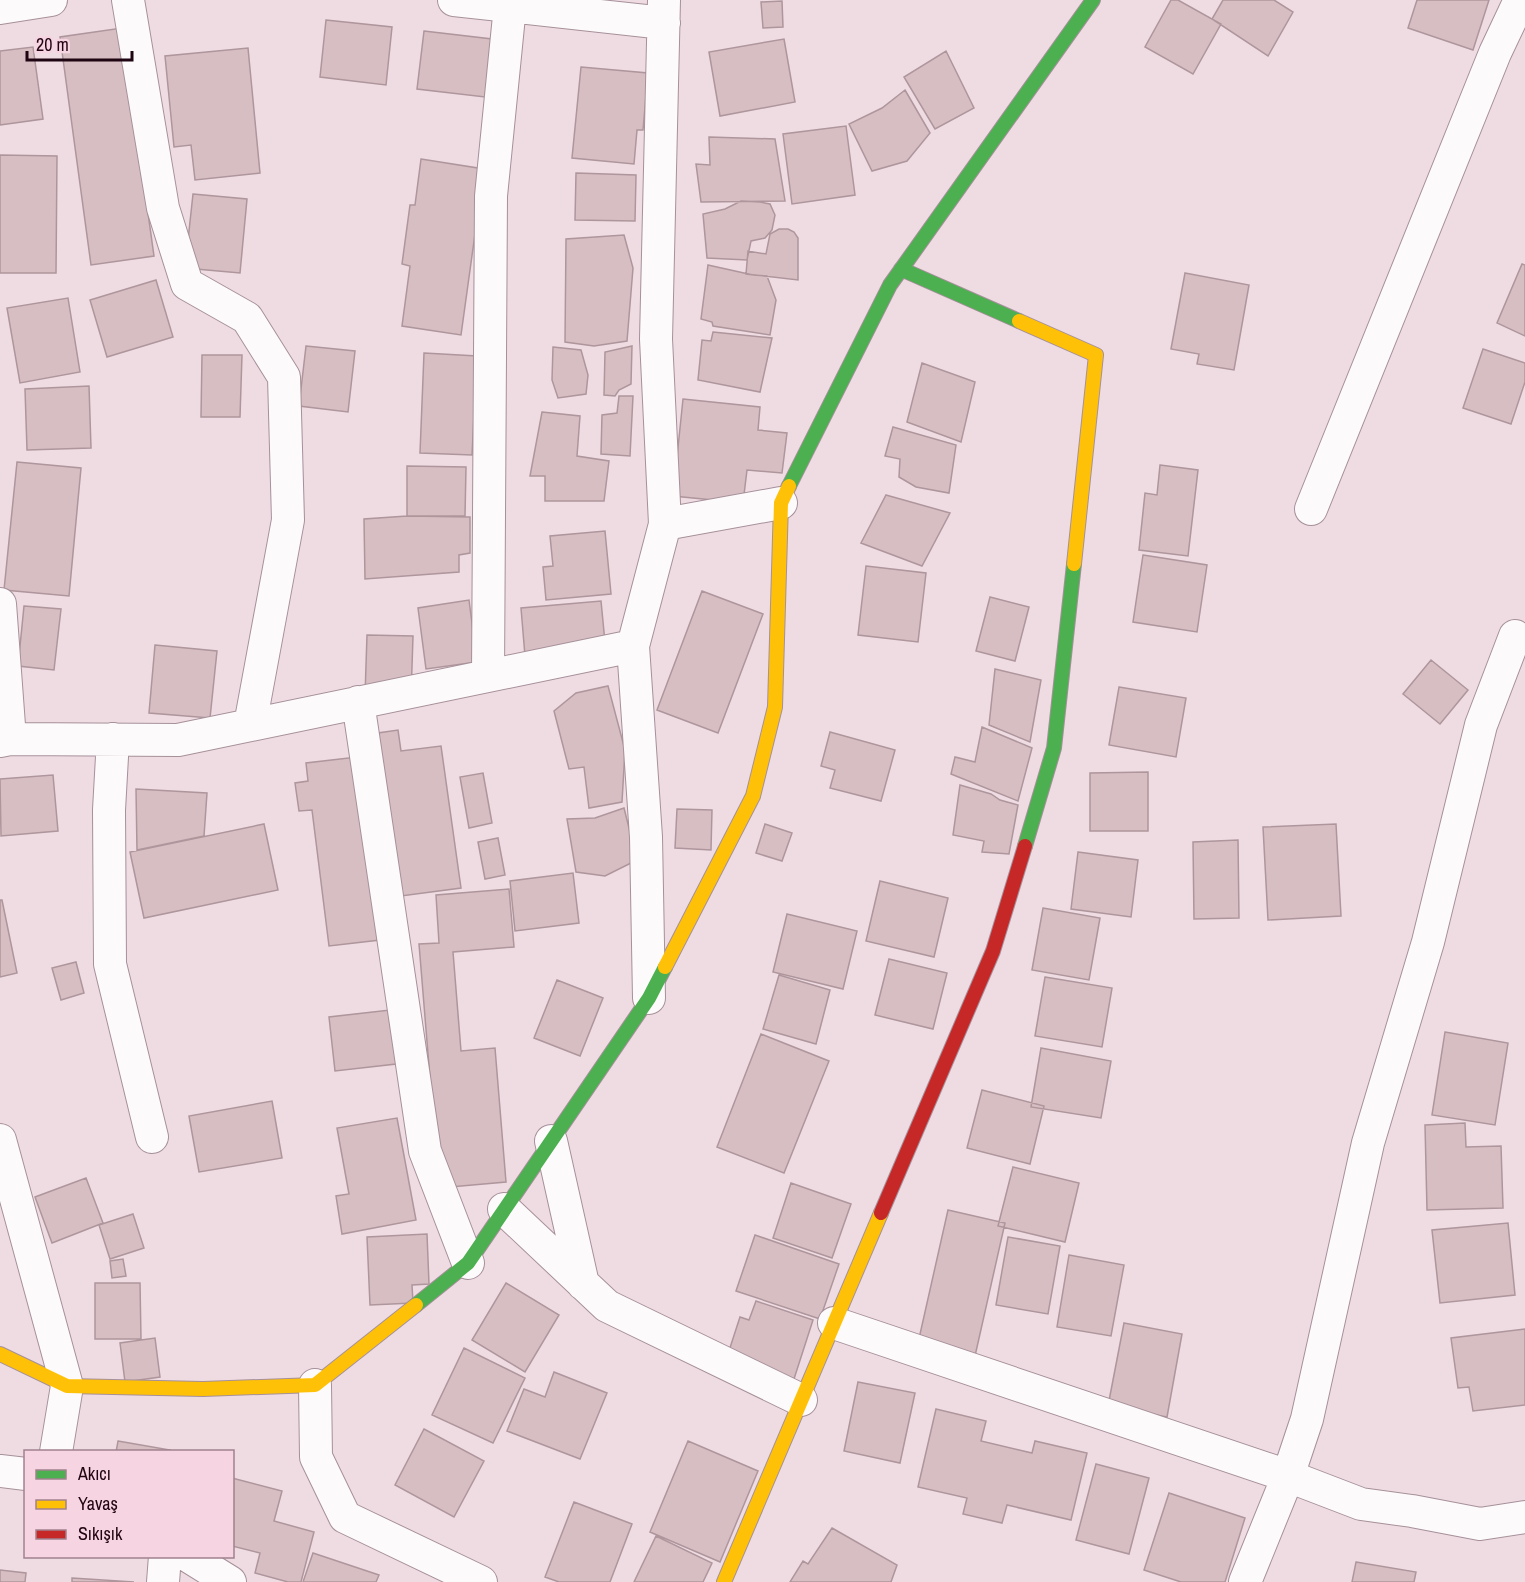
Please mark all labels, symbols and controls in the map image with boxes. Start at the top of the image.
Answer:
scale bar [27,24,132,62]
text: 20 m [36,32,69,57]
legend [24,1450,234,1558]
text: Akıcı [77,1461,111,1486]
text: Yavaş [78,1491,118,1516]
text: Sıkışık [78,1521,123,1546]

